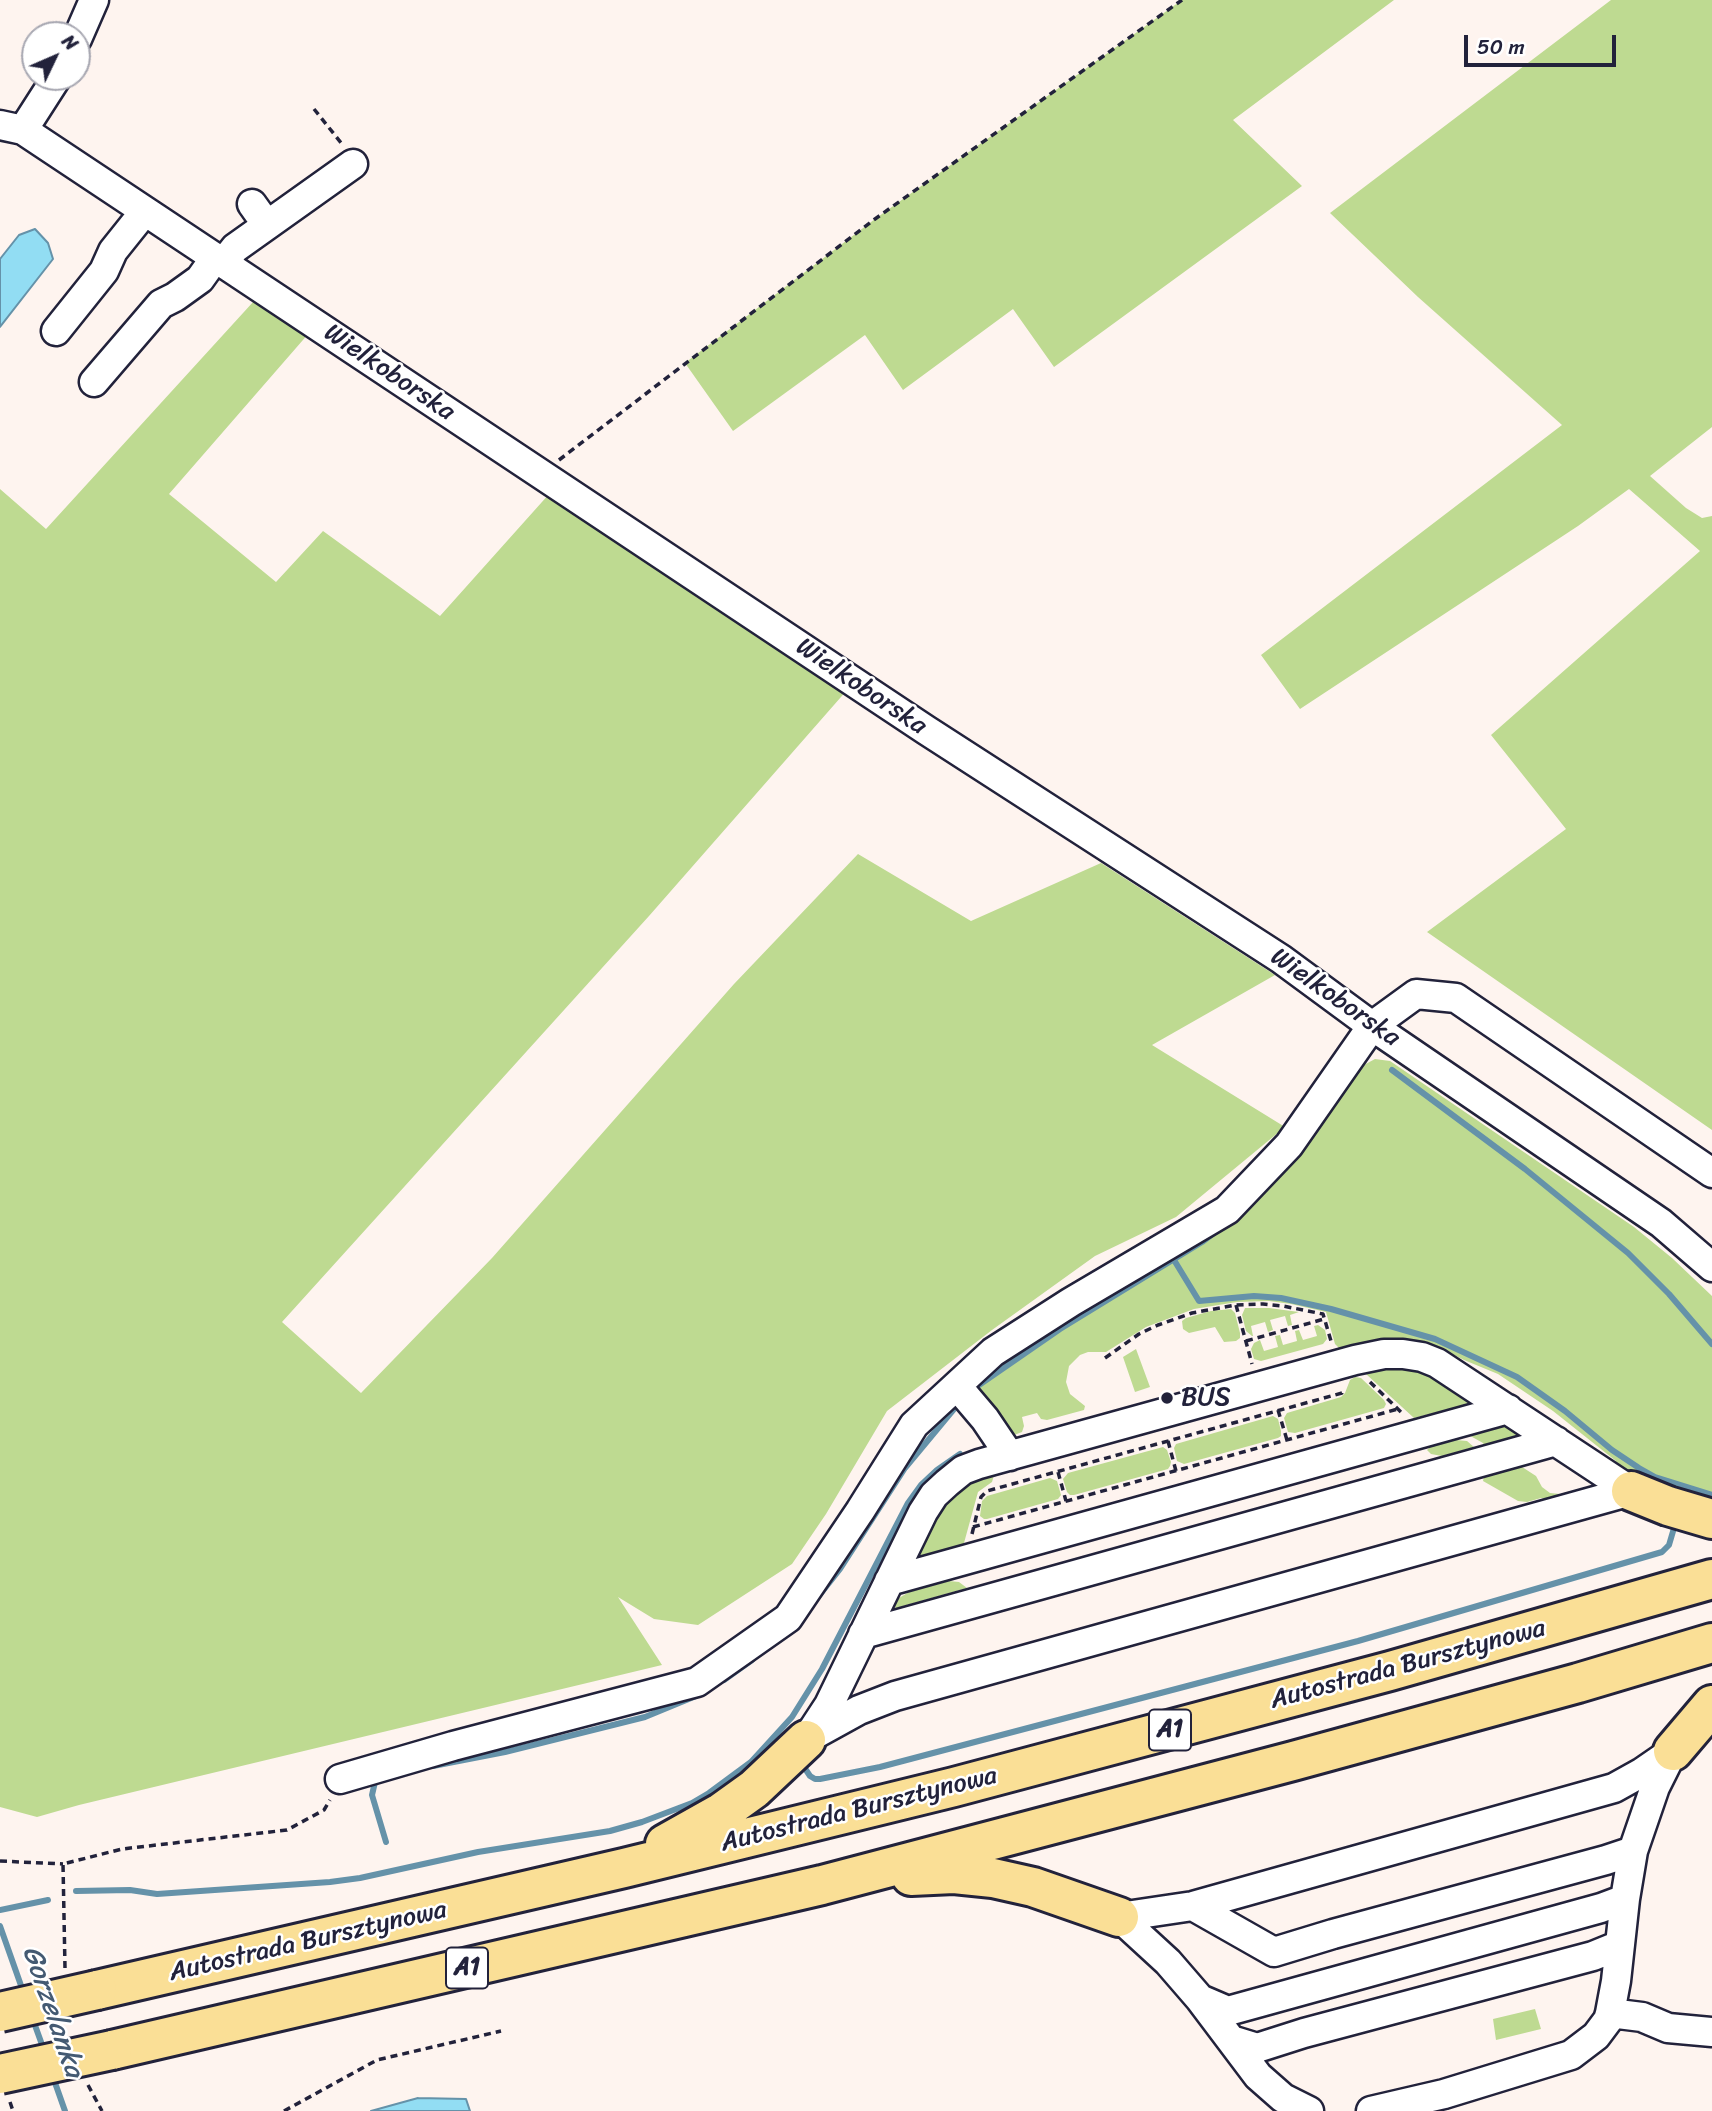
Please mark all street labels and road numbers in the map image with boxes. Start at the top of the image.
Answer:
street label: Wielkoborska [318,318,460,428]
street label: Wielkoborska [790,632,932,742]
street label: Wielkoborska [1264,942,1406,1054]
street label: Autostrada Bursztynowa [1267,1613,1549,1717]
road number: A1 [1149,1710,1191,1750]
street label: Autostrada Bursztynowa [718,1761,1000,1859]
street label: Autostrada Bursztynowa [166,1895,450,1989]
road number: A1 [446,1948,488,1989]

